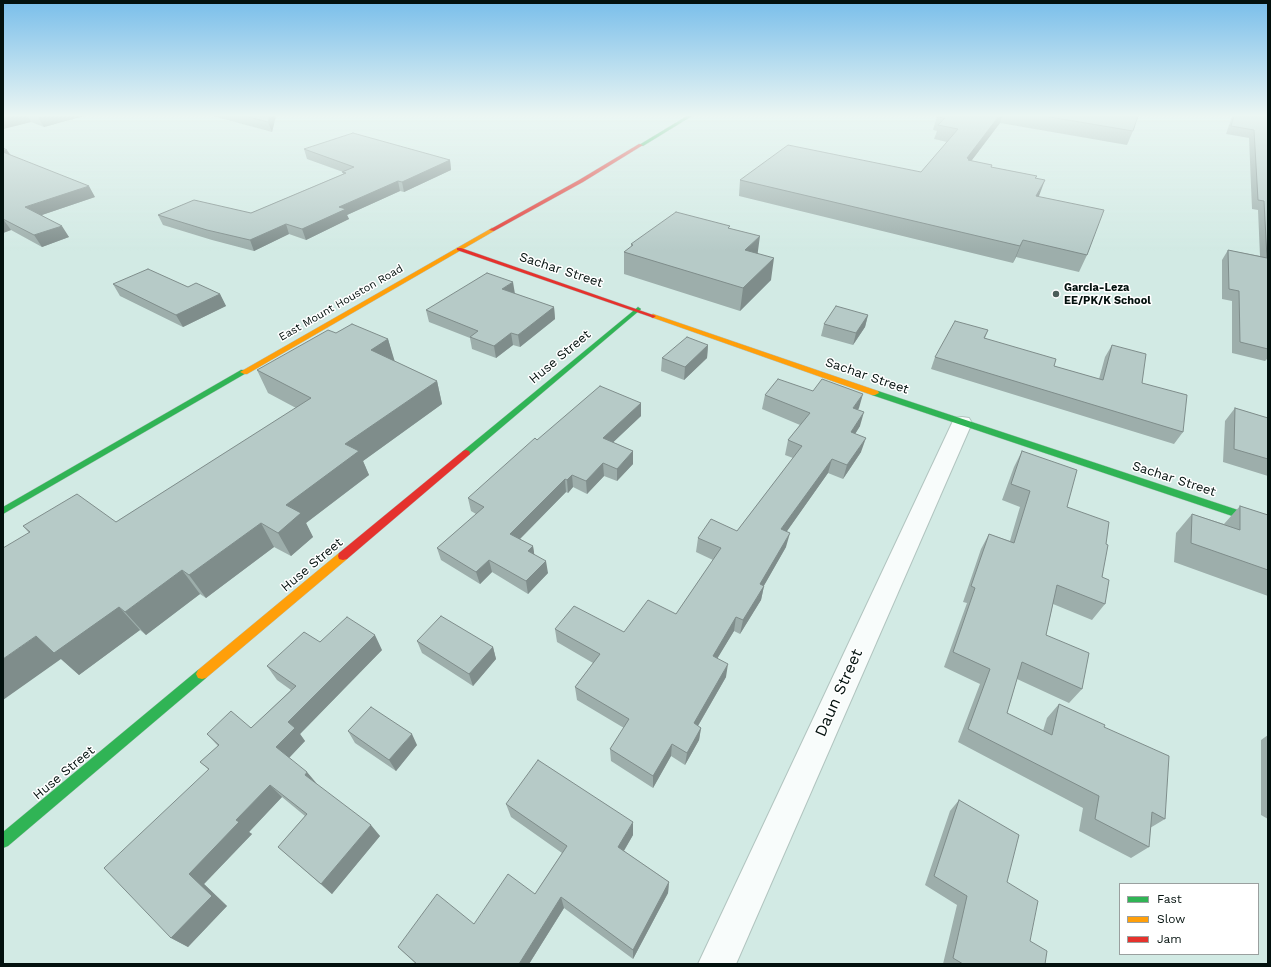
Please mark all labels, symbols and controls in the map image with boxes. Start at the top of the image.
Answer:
street label: Sachar Street [517,249,605,291]
street label: East Mount Houston Road [277,262,405,344]
place label: Garcia-Leza EE/PK/K School [1064,281,1151,307]
marker: Garcia-Leza EE/PK/K School [1051,289,1061,299]
street label: Huse Street [526,327,594,387]
street label: Sachar Street [823,354,911,398]
street label: Sachar Street [1130,458,1218,500]
street label: Huse Street [278,535,346,595]
street label: Daun Street [811,646,867,740]
street label: Huse Street [30,743,98,803]
legend [1119,883,1259,955]
text: Fast [1157,892,1182,906]
text: Slow [1157,912,1185,926]
text: Jam [1157,932,1182,946]

